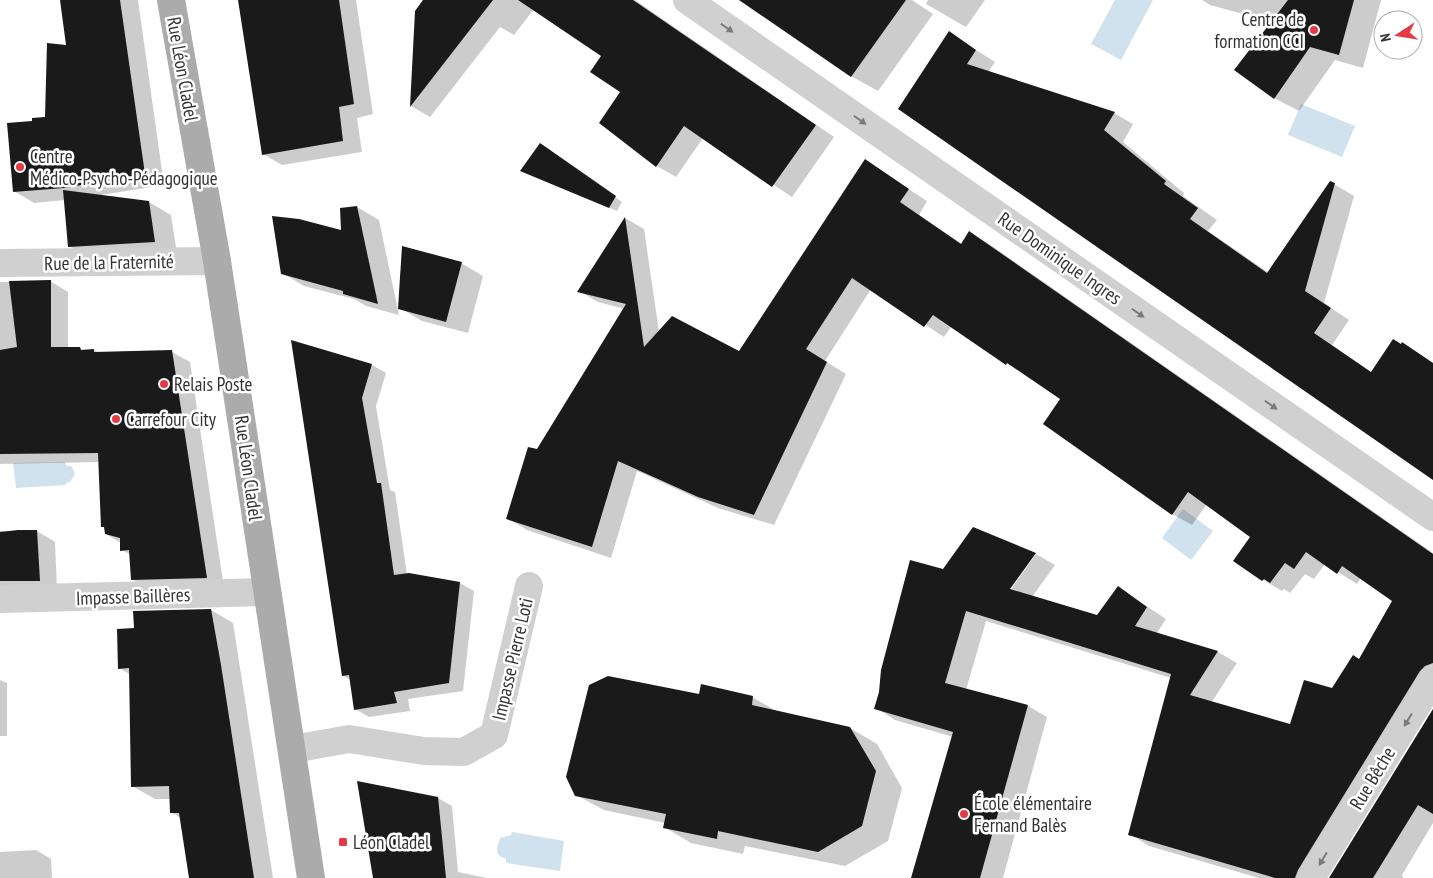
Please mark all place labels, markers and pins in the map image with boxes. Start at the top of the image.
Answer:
place label: Centre de formation CCI [1215,7,1304,53]
marker: Centre de formation CCI [1308,24,1320,36]
place label: Centre Médico-Psycho-Pédagogique [30,144,218,190]
marker: Centre Médico-Psycho-Pédagogique [14,161,26,173]
place label: Relais Poste [174,372,253,396]
marker: Relais Poste [158,378,170,390]
place label: Carrefour City [126,407,217,431]
marker: Carrefour City [110,413,122,425]
place label: École élémentaire Fernand Balès [974,791,1092,837]
marker: École élémentaire Fernand Balès [958,808,970,820]
place label: Léon Cladel [353,830,430,854]
marker: Léon Cladel [337,836,349,848]

